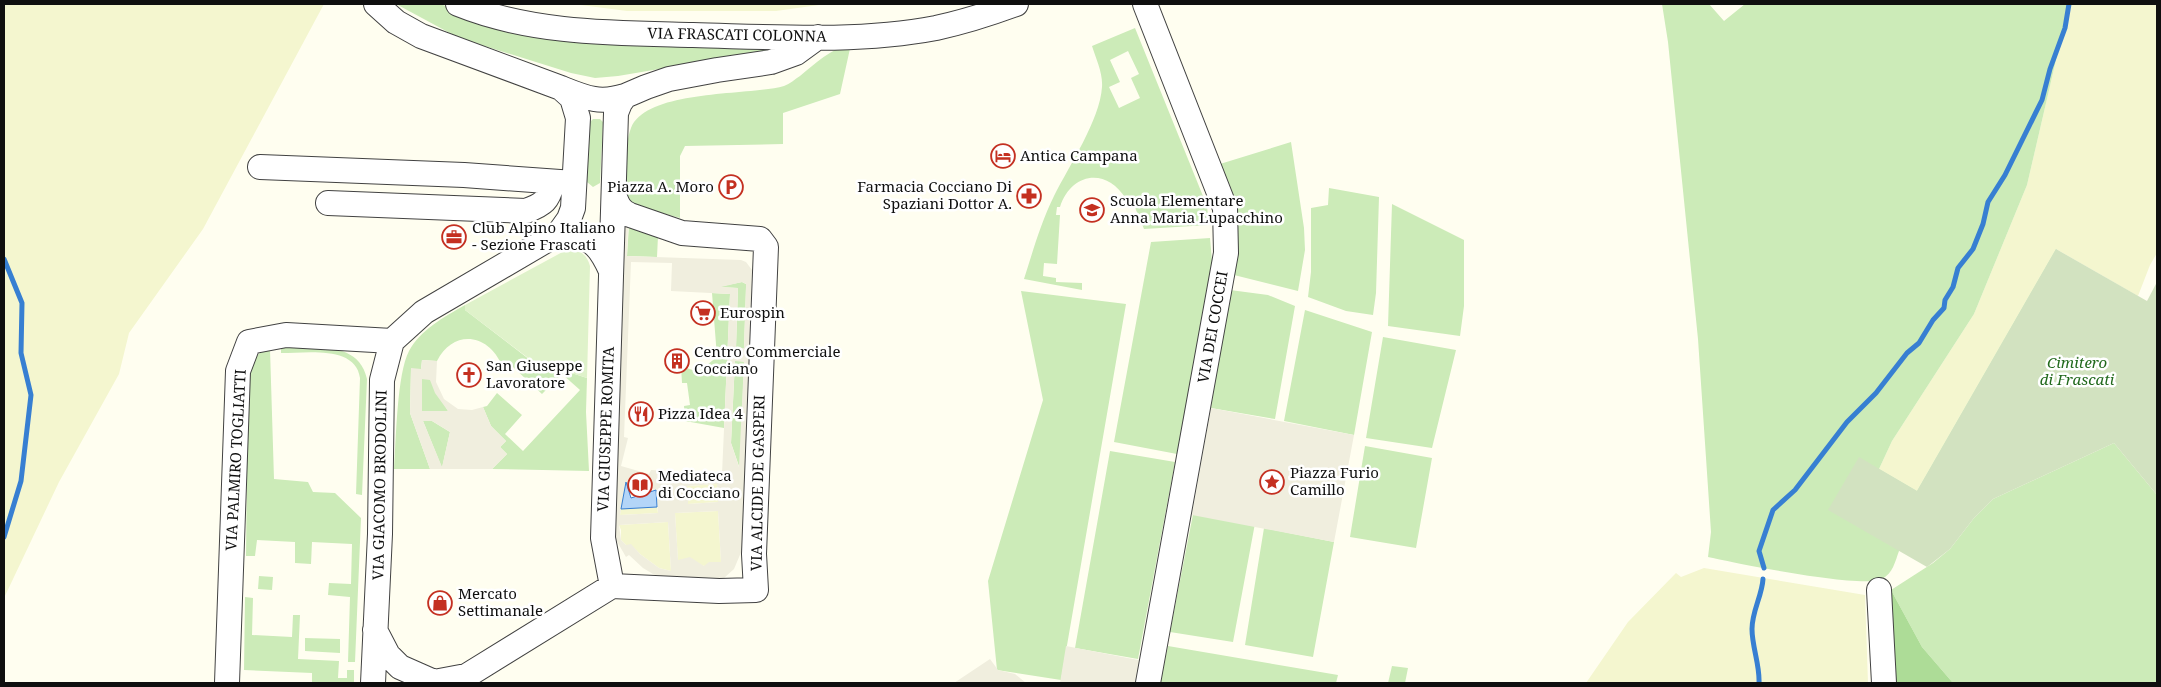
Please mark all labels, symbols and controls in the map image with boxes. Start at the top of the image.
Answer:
street label: VIA FRASCATI COLONNA [647,22,827,46]
hotel icon: Antica Campana [990,143,1016,169]
place label: Antica Campana [1020,145,1138,165]
parking icon: Piazza A. Moro [718,174,744,200]
place label: Piazza A. Moro [607,176,714,196]
place label: Farmacia Cocciano Di Spaziani Dottor A. [857,176,1012,213]
pharmacy icon: Farmacia Cocciano Di Spaziani Dottor A. [1016,183,1042,209]
place label: Scuola Elementare Anna Maria Lupacchino [1110,190,1283,227]
school or university icon: Scuola Elementare Anna Maria Lupacchino [1079,197,1105,223]
place label: Club Alpino Italiano - Sezione Frascati [472,217,615,254]
office icon: Club Alpino Italiano - Sezione Frascati [441,224,467,250]
street label: VIA DEI COCCEI [1192,269,1232,384]
supermarket icon: Eurospin [690,300,716,326]
place label: Eurospin [720,302,785,322]
place label: Centro Commerciale Cocciano [694,341,840,378]
street label: VIA GIUSEPPE ROMITA [592,346,618,512]
building icon: Centro Commerciale Cocciano [664,348,690,374]
park label: Cimitero di Frascati [2040,352,2115,389]
place label: San Giuseppe Lavoratore [486,355,582,392]
church icon: San Giuseppe Lavoratore [456,362,482,388]
street label: VIA PALMIRO TOGLIATTI [220,369,250,551]
street label: VIA GIACOMO BRODOLINI [367,390,391,580]
street label: VIA ALCIDE DE GASPERI [745,395,769,571]
restaurant icon: Pizza Idea 4 [628,401,654,427]
place label: Pizza Idea 4 [658,403,744,423]
place label: Piazza Furio Camillo [1290,462,1379,499]
place label: Mediateca di Cocciano [658,465,740,502]
place icon: Piazza Furio Camillo [1259,469,1285,495]
library icon: Mediateca di Cocciano [627,472,653,498]
place label: Mercato Settimanale [458,583,543,620]
shop icon: Mercato Settimanale [427,590,453,616]

